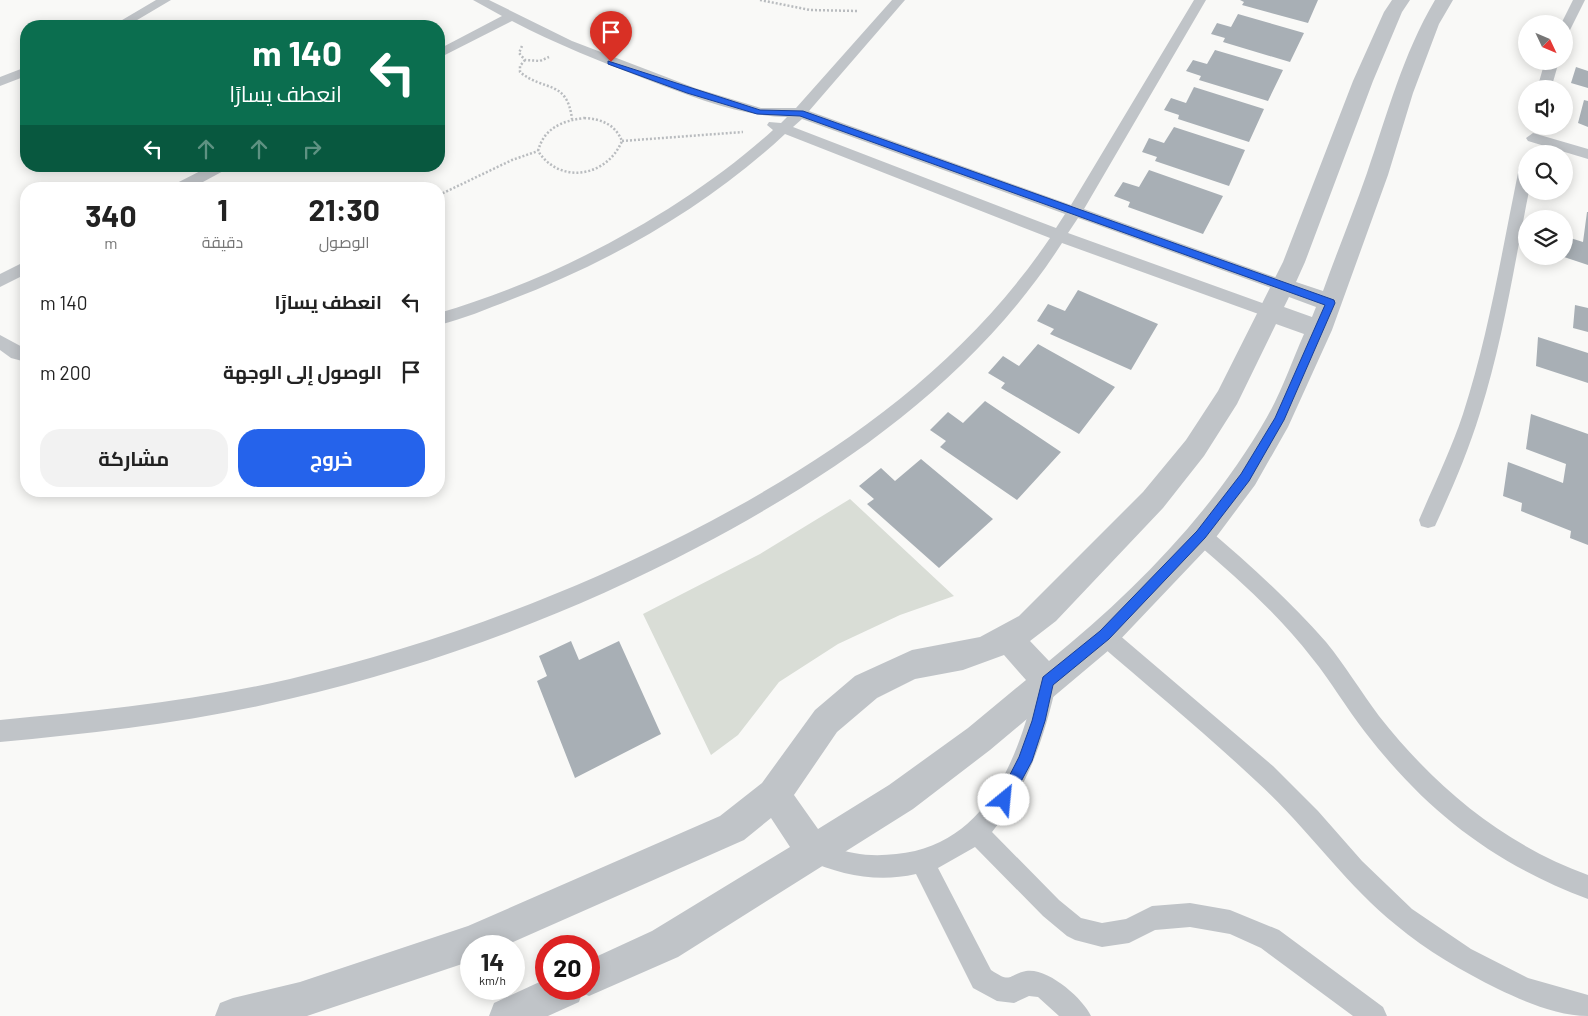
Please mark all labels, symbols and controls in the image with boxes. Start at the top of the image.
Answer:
pin [590,11,632,62]
north arrow [1518,15,1572,70]
map controls [1518,15,1573,265]
icon: arrive [597,18,625,46]
text: 140 m [252,31,342,73]
icon: left [360,40,425,105]
text: انعطف يسارًا [229,80,342,106]
button: sound [1518,80,1573,135]
icon: left [139,135,167,163]
icon: ahead [192,135,220,163]
icon: ahead [245,135,273,163]
icon: right [298,135,326,163]
button: search [1518,145,1573,200]
text: 1 [217,191,228,227]
text: 21:30 [308,191,380,227]
text: 340 [85,197,137,233]
button: layers [1518,210,1573,265]
text: دقيقة [202,232,243,251]
text: الوصول [319,232,370,251]
text: m [104,233,117,252]
icon: left [397,288,425,316]
text: انعطف يسارًا [275,290,382,313]
text: 140 m [40,291,87,314]
icon: arrive [397,358,425,386]
text: الوصول إلى الوجهة [223,360,382,383]
text: 200 m [40,361,91,384]
button: مشاركة [40,429,228,487]
button: خروج [238,429,425,487]
position arrow [977,773,1029,825]
speed limit sign: 20 [535,935,600,1000]
text: 14 [481,946,504,976]
text: km/h [479,973,506,987]

